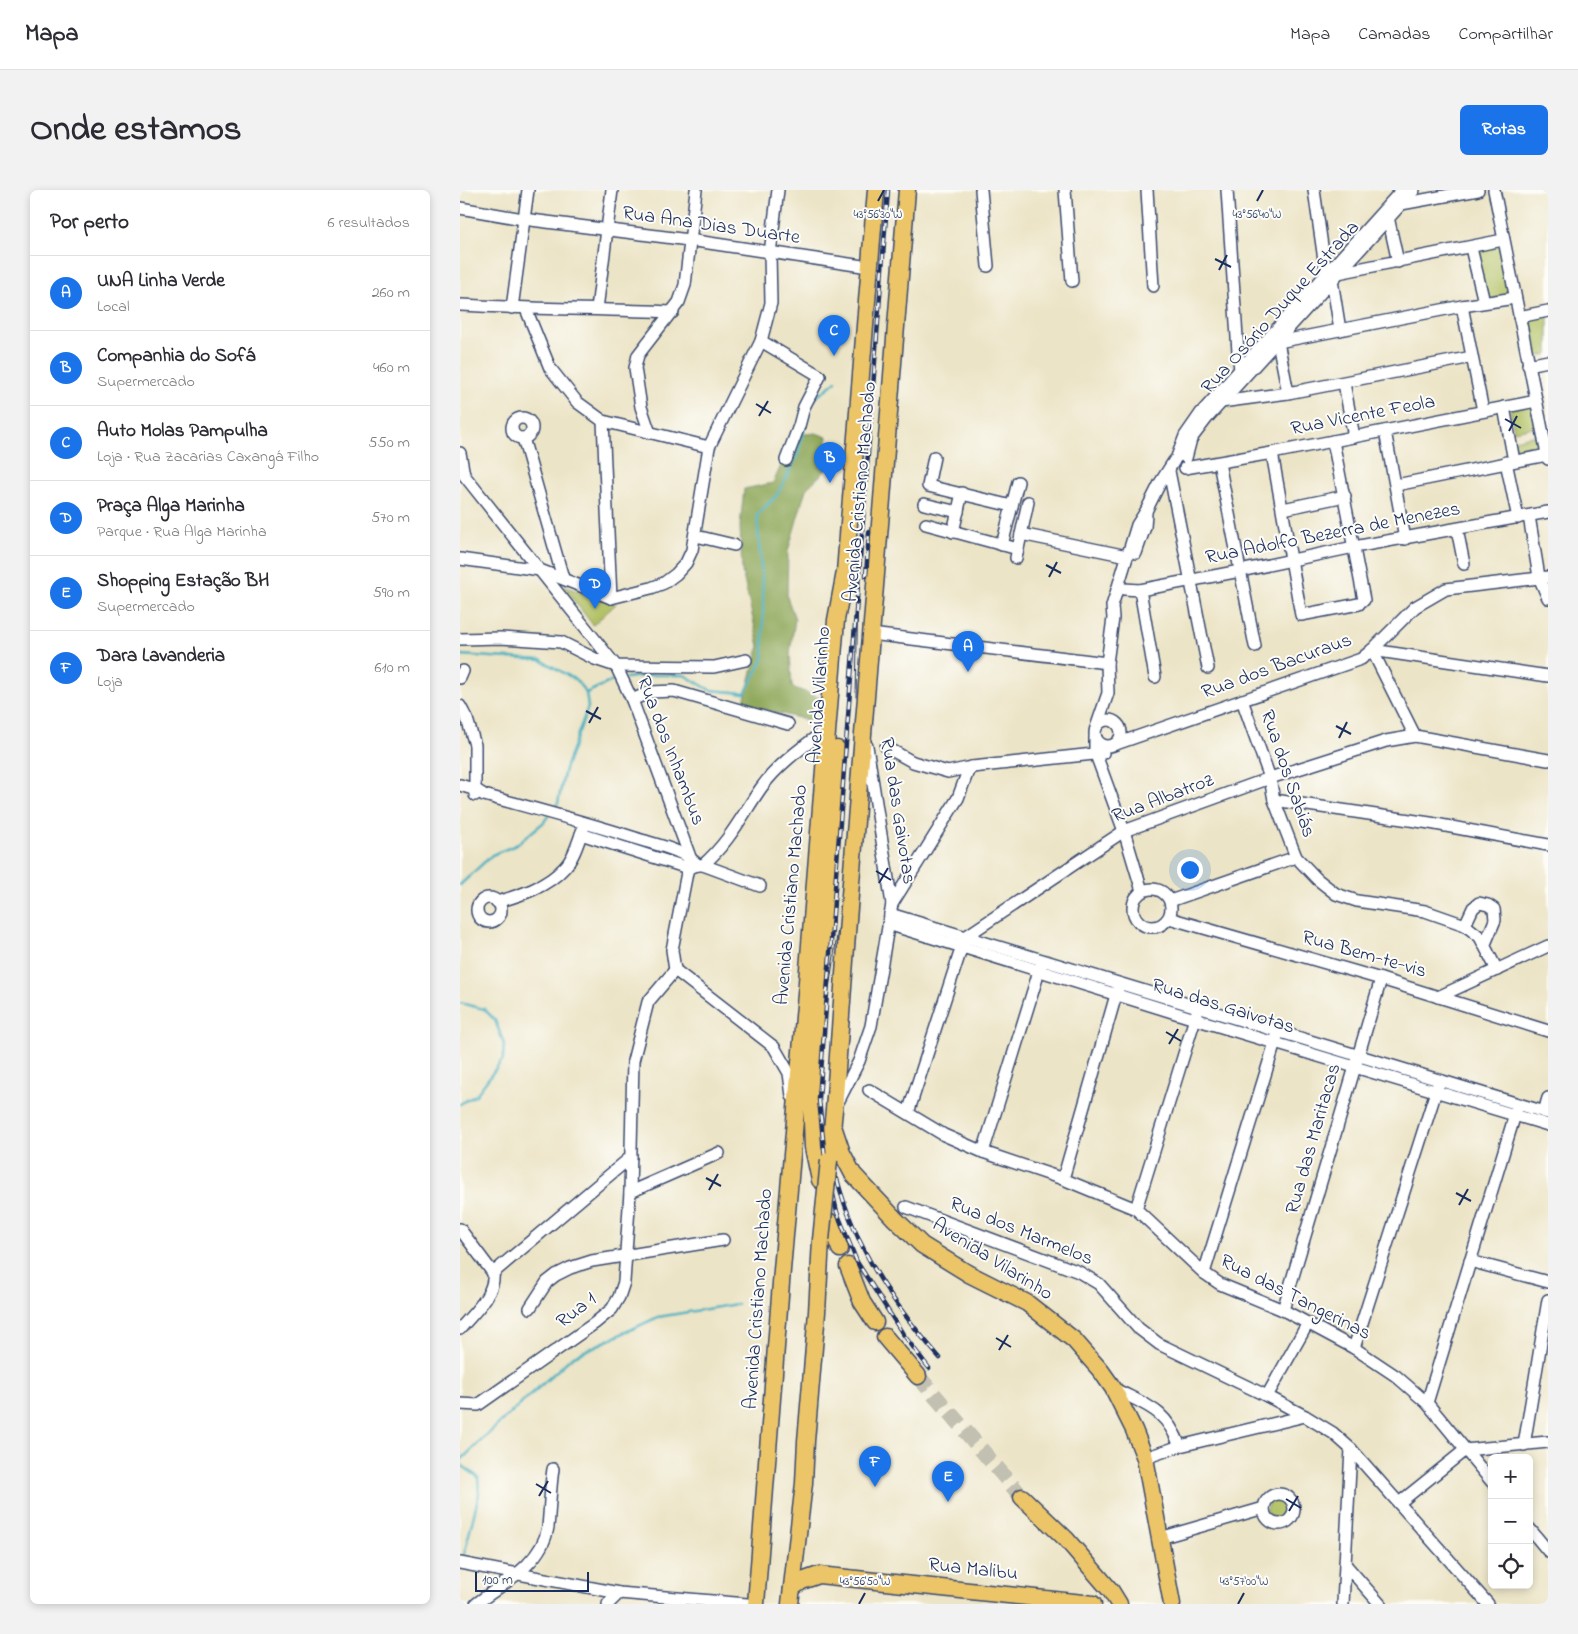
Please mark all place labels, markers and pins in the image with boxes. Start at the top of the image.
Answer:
pin: C [818,315,850,356]
pin: B [814,442,846,483]
pin: D [579,568,611,609]
pin: A [952,631,984,672]
pin: F [859,1446,891,1487]
pin: E [932,1461,964,1502]

